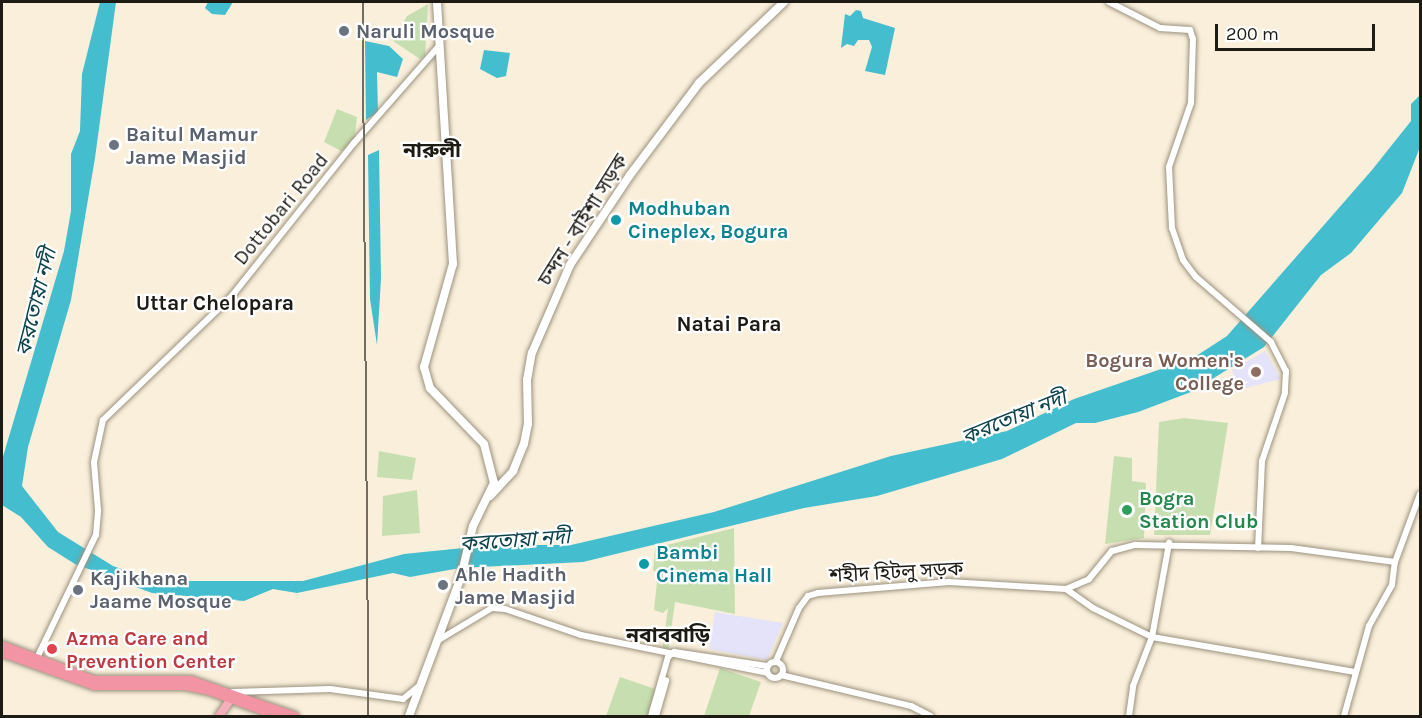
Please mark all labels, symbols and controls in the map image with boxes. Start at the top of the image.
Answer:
scale bar [1218,12,1378,50]
place label: Naruli Mosque [356,19,495,43]
text: 200 m [1226,23,1279,45]
marker: Naruli Mosque [337,24,351,38]
place label: Baitul Mamur Jame Masjid [126,122,257,169]
district label: নারুলী [403,137,461,163]
marker: Baitul Mamur Jame Masjid [107,138,121,152]
street label: Dottobari Road [229,148,333,270]
street label: চন্দন - বাইশা সড়ক [533,150,633,290]
place label: Modhuban Cineplex, Bogura [628,196,788,243]
marker: Modhuban Cineplex, Bogura [609,213,623,227]
water label: করতোয়া নদী [10,245,62,359]
district label: Uttar Chelopara [136,290,294,316]
district label: Natai Para [676,311,782,337]
place label: Bogura Women's College [1085,348,1244,395]
marker: Bogura Women's College [1249,365,1263,379]
water label: করতোয়া নদী [958,385,1070,449]
place label: Bogra Station Club [1139,486,1258,533]
marker: Bogra Station Club [1120,503,1134,517]
water label: করতোয়া নদী [459,524,571,556]
place label: Bambi Cinema Hall [656,540,772,587]
street label: শহীদ হিটলু সড়ক [828,556,964,588]
marker: Bambi Cinema Hall [637,557,651,571]
place label: Ahle Hadith Jame Masjid [455,562,575,609]
place label: Kajikhana Jaame Mosque [90,566,232,613]
marker: Ahle Hadith Jame Masjid [436,578,450,592]
marker: Kajikhana Jaame Mosque [71,583,85,597]
district label: নবাববাড়ি [626,622,710,648]
place label: Azma Care and Prevention Center [66,626,235,673]
marker: Azma Care and Prevention Center [43,640,61,658]

